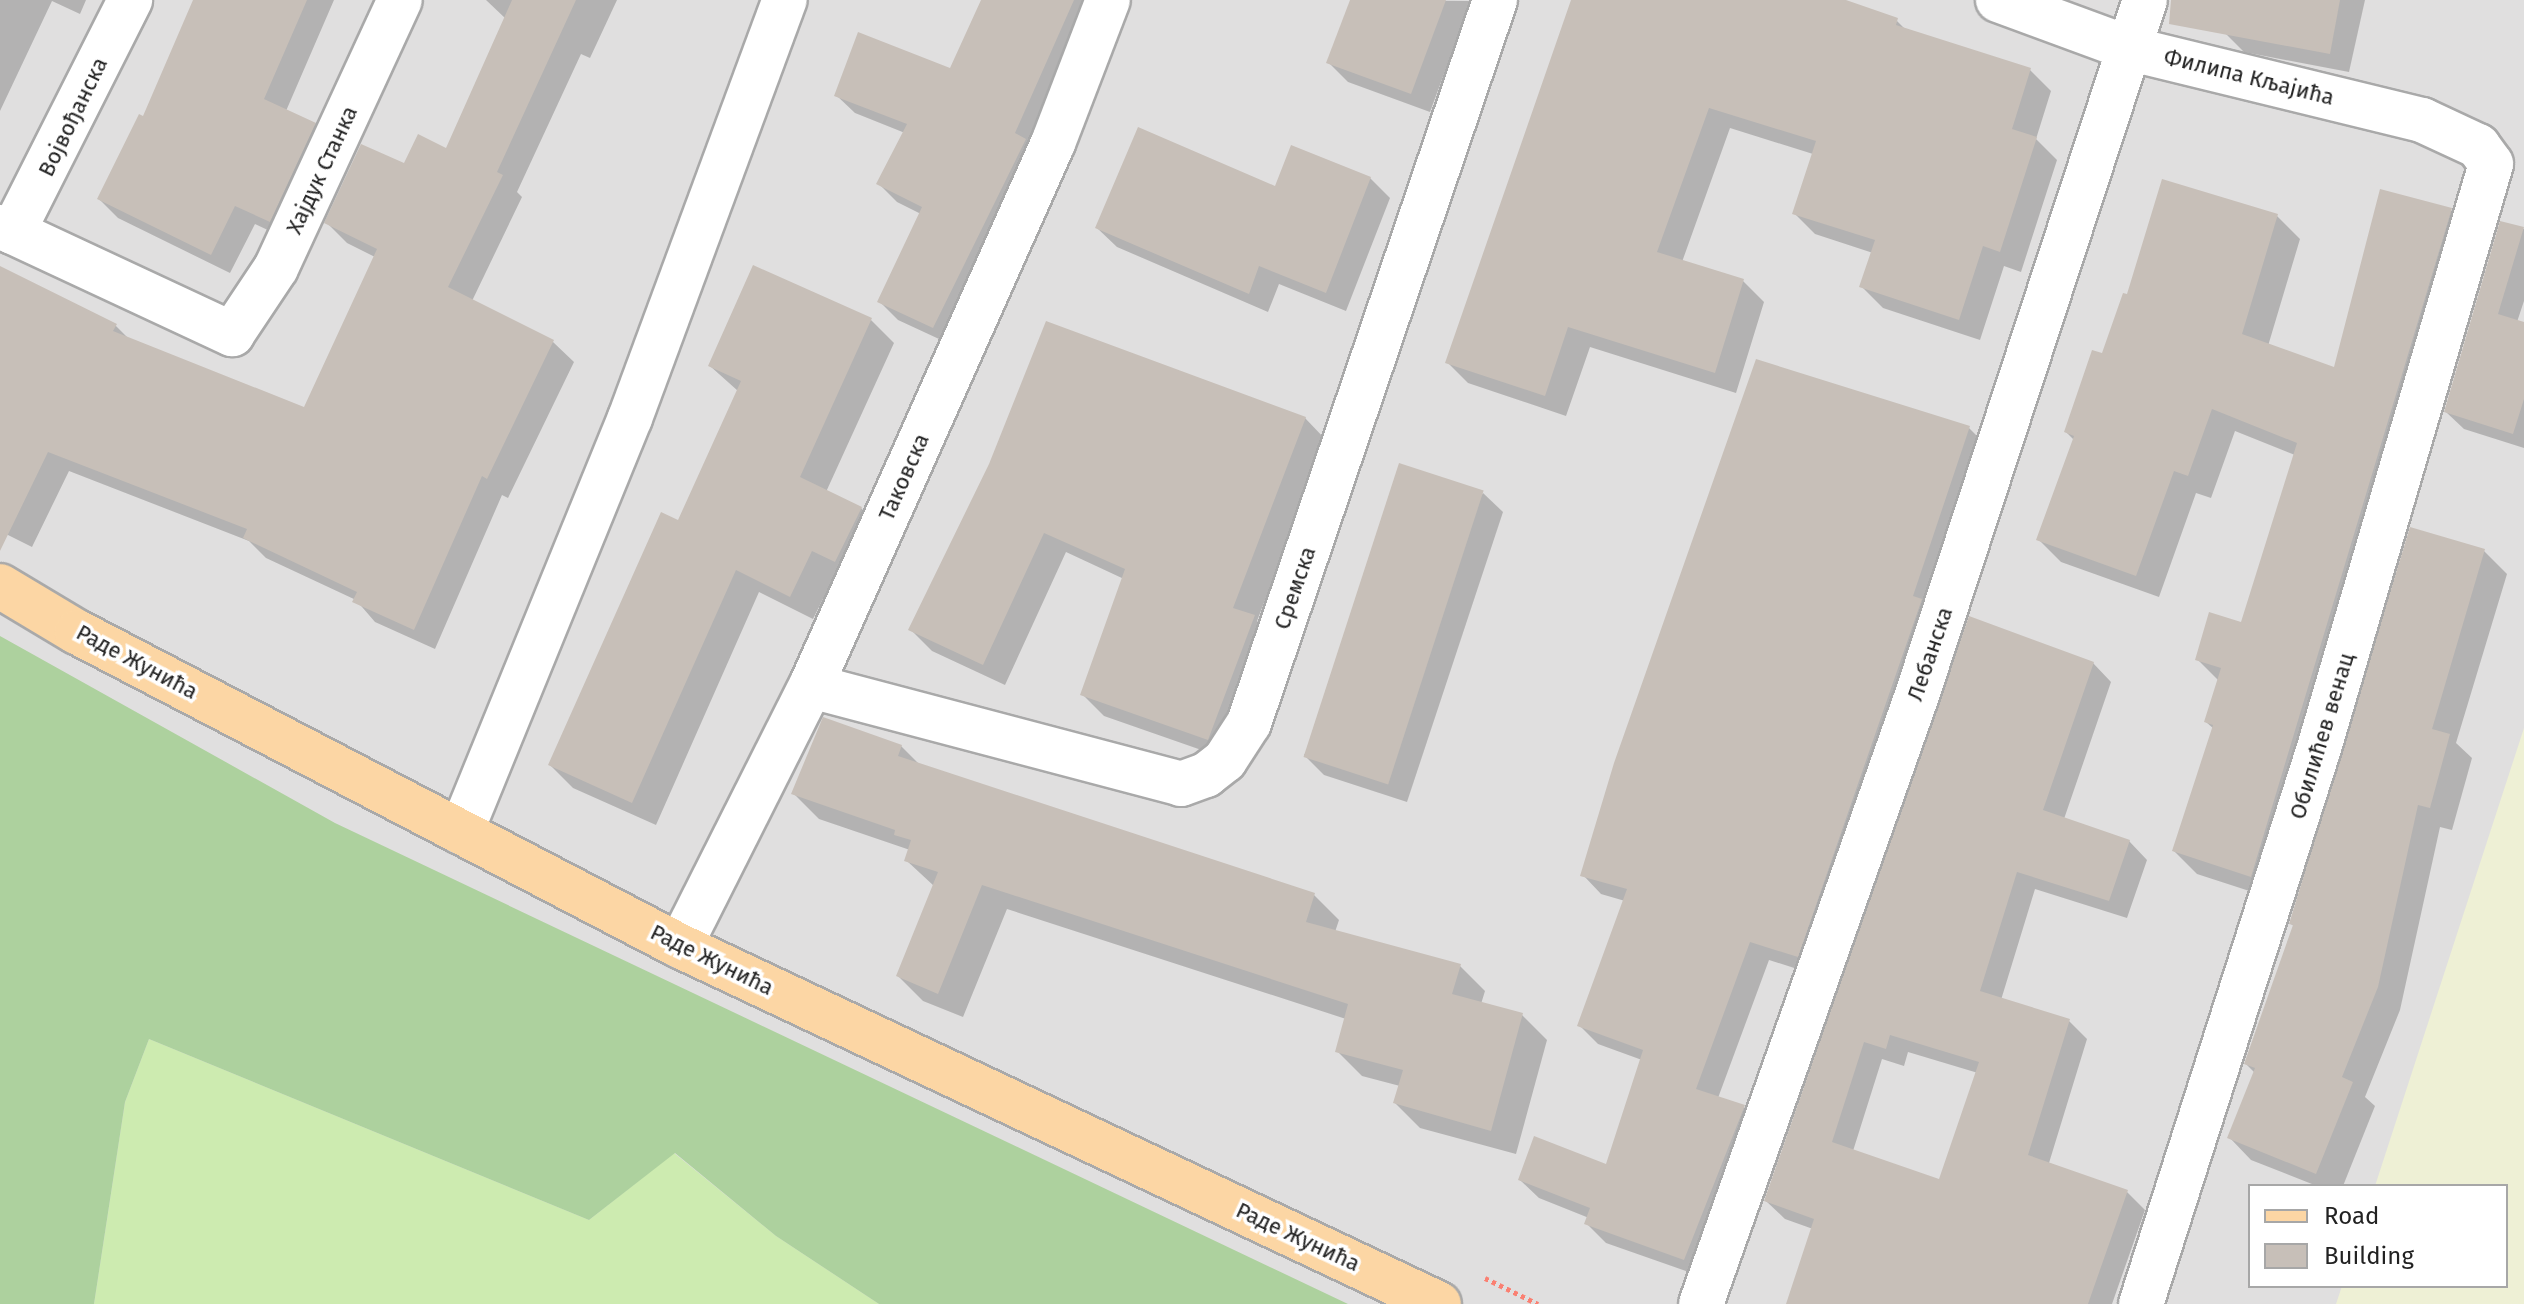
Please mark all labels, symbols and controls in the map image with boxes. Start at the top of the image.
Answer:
street label: Филипа Кљајића [2161,43,2337,111]
street label: Војвођанска [33,53,113,181]
street label: Хајдук Станка [281,102,363,238]
street label: Таковска [873,430,935,524]
street label: Сремска [1269,543,1321,633]
street label: Лебанска [1902,604,1958,704]
street label: Раде Жунића [72,619,202,705]
street label: Обилићев венац [2284,650,2360,822]
street label: Раде Жунића [646,919,778,1001]
legend [2248,1184,2508,1288]
street label: Раде Жунића [1232,1197,1364,1277]
text: Road [2324,1202,2379,1230]
text: Building [2324,1242,2414,1270]

